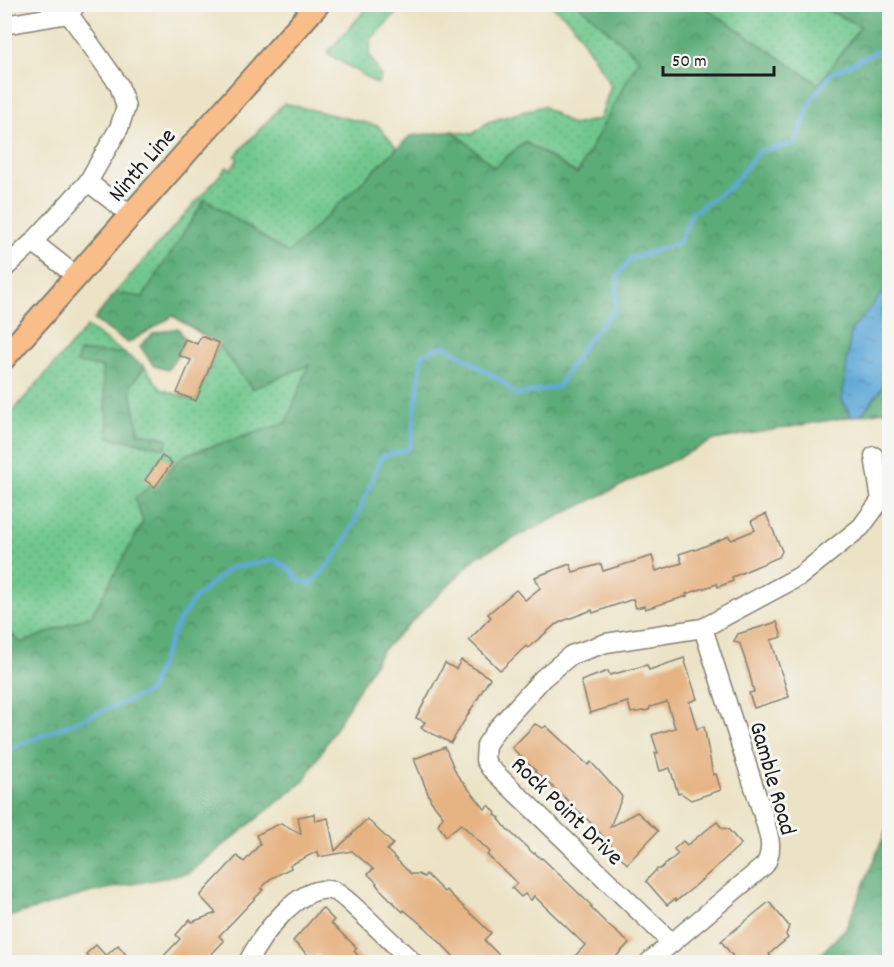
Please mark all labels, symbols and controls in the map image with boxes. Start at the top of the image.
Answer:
scale bar [663,39,774,77]
text: 50 m [672,50,707,75]
street label: Ninth Line [101,121,185,211]
street label: Gamble Road [739,718,804,840]
street label: Rock Point Drive [502,750,630,875]

